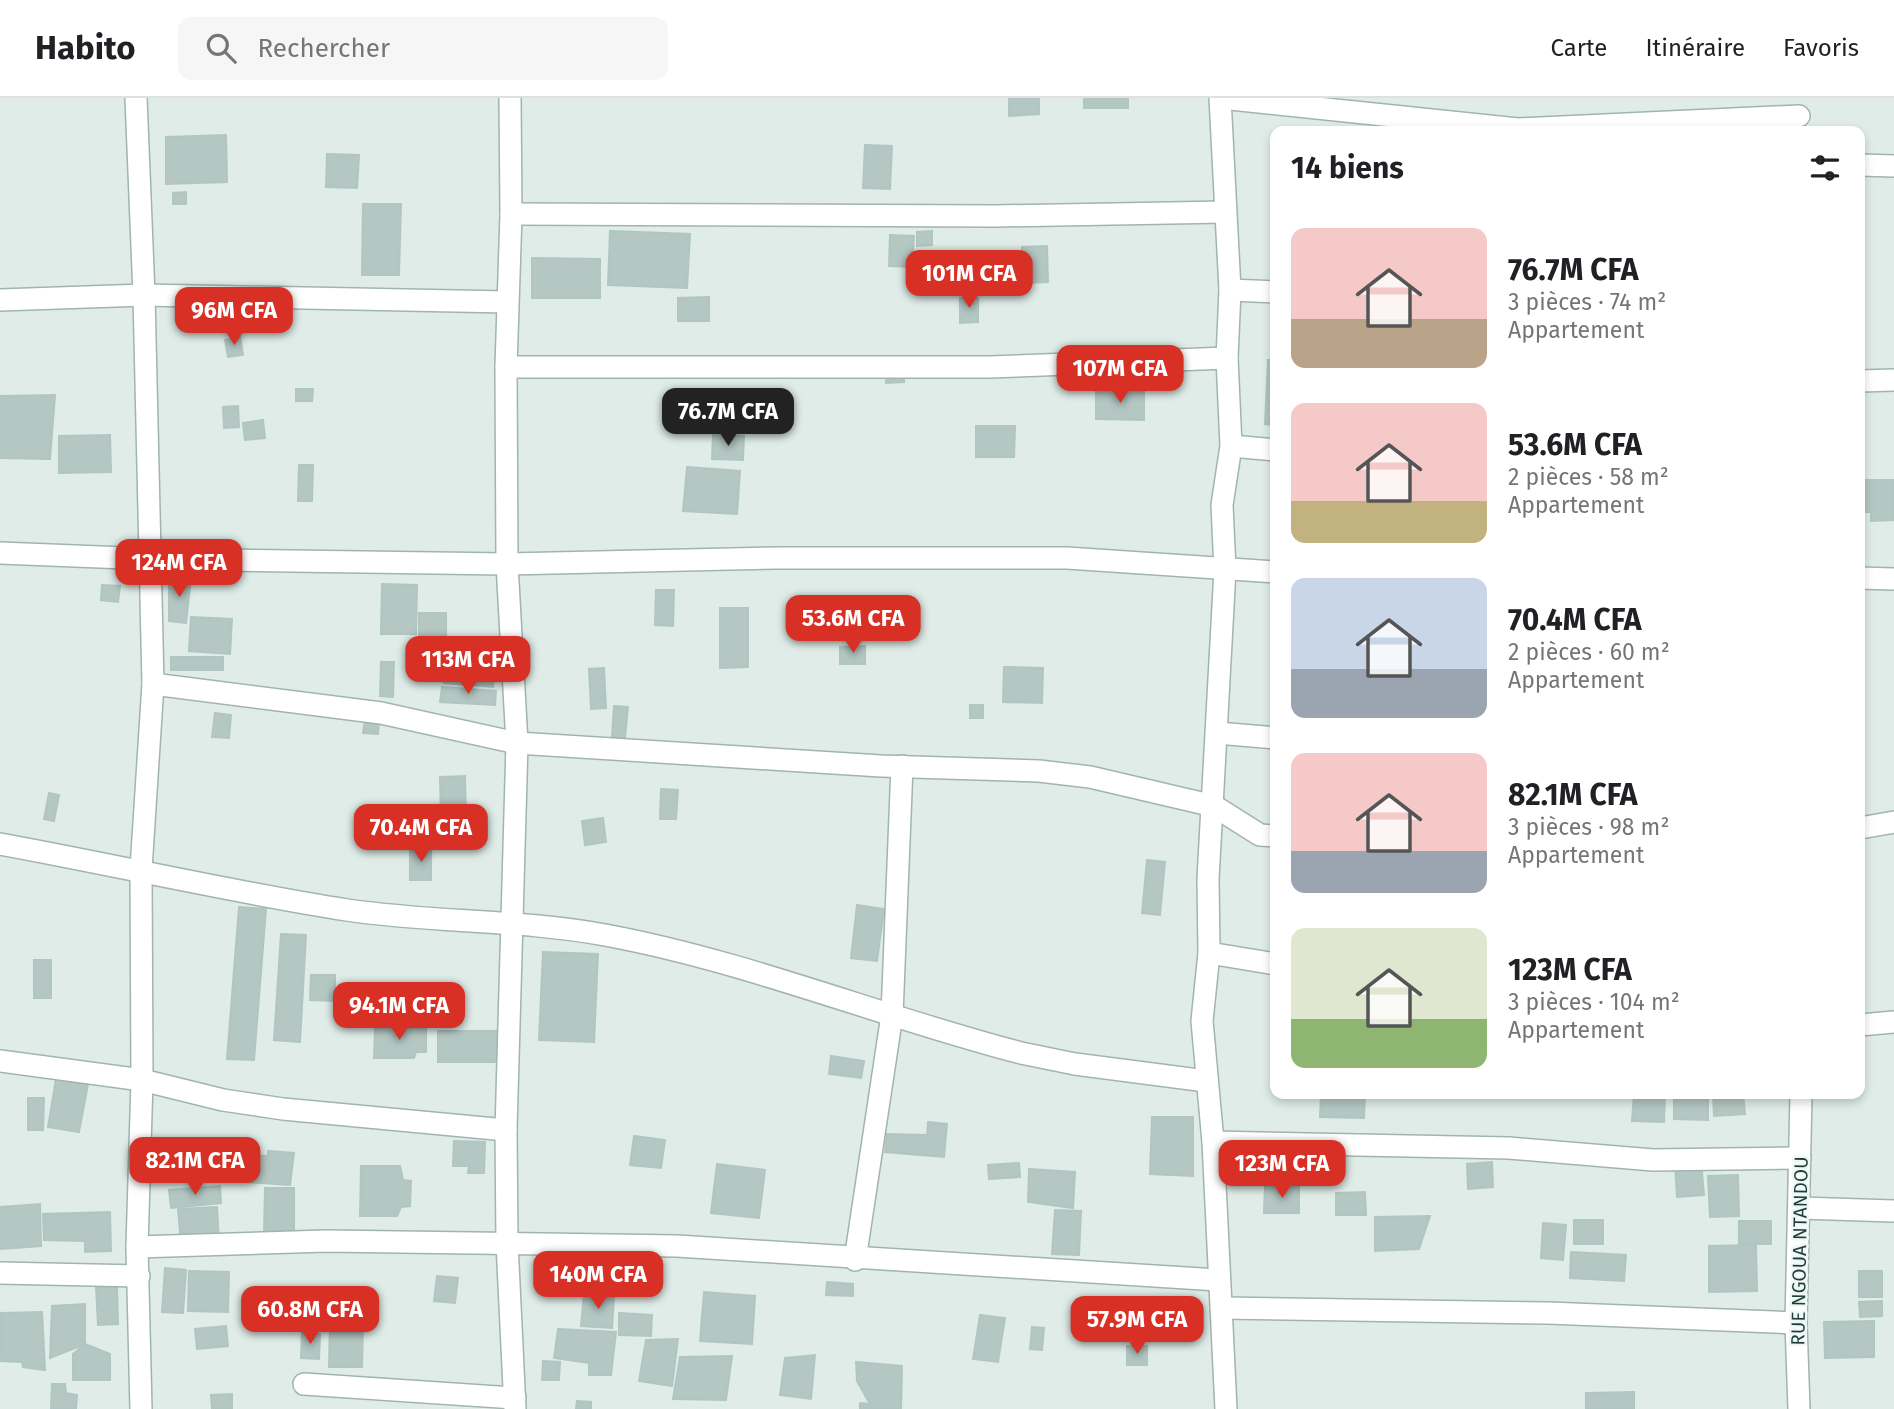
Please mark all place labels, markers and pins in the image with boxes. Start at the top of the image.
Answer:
pin: 101M CFA [897,250,1041,310]
pin: 96M CFA [169,288,299,347]
pin: 107M CFA [1048,345,1192,405]
pin: 76.7M CFA [648,388,808,448]
pin: 124M CFA [107,540,251,599]
pin: 53.6M CFA [773,596,933,655]
pin: 113M CFA [396,636,540,696]
pin: 70.4M CFA [341,804,501,864]
pin: 94.1M CFA [319,982,479,1042]
pin: 82.1M CFA [115,1138,275,1197]
pin: 123M CFA [1210,1140,1354,1200]
pin: 140M CFA [526,1252,670,1311]
pin: 60.8M CFA [230,1286,390,1346]
pin: 57.9M CFA [1057,1296,1217,1356]

